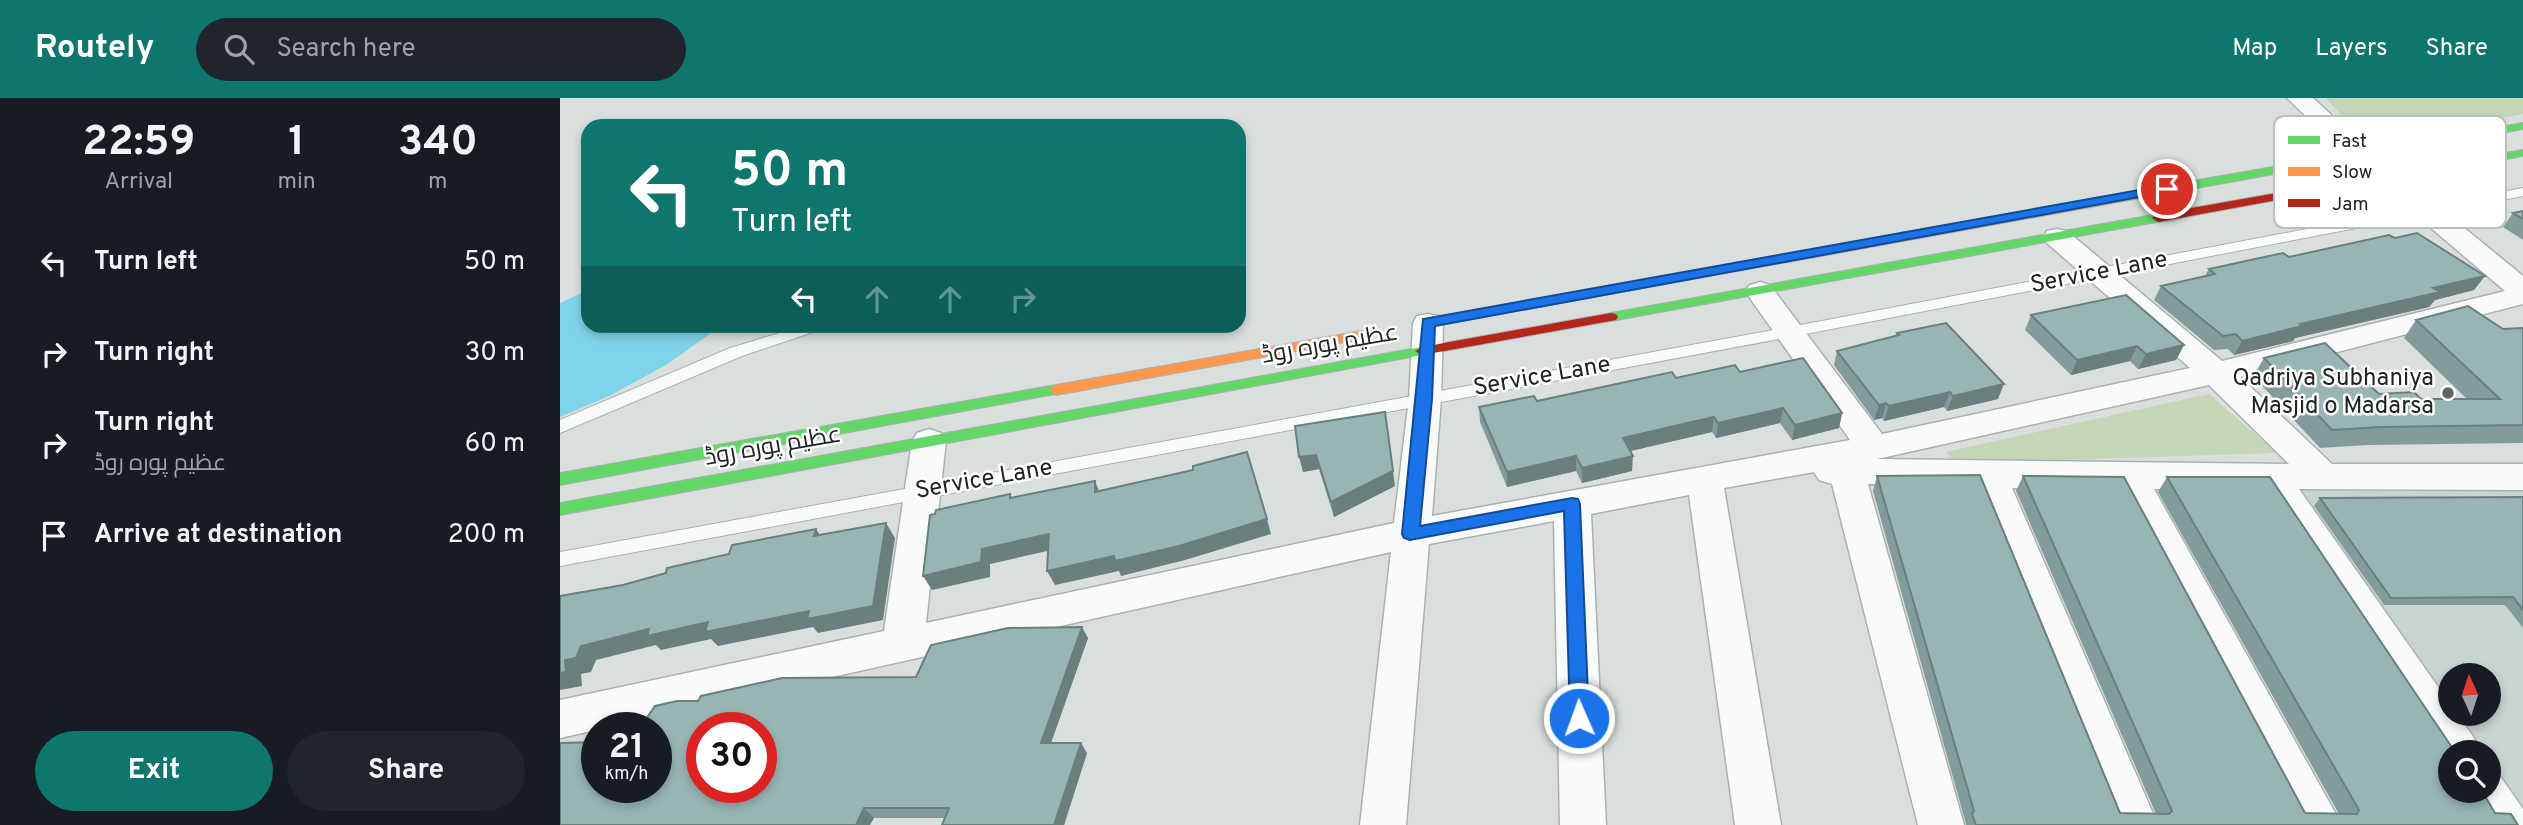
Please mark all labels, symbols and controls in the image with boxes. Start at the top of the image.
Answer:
search box [196,18,686,81]
text: Routely [35,28,154,70]
icon: search [220,30,258,68]
text: Search here [276,33,415,66]
text: Map [2232,34,2277,64]
text: Layers [2315,34,2387,64]
text: Share [2425,34,2488,64]
legend [2274,116,2506,228]
text: 22:59 [82,117,195,170]
text: 1 [288,117,305,170]
text: 340 [398,117,478,170]
text: Fast [2332,130,2367,154]
text: 50 m [731,142,848,204]
icon: left [616,147,707,238]
pin [2137,159,2197,219]
text: Slow [2332,161,2372,185]
text: Arrival [104,168,173,197]
text: min [277,168,316,197]
text: m [428,168,448,197]
icon: arrive [2148,170,2186,208]
text: Jam [2332,193,2369,217]
text: Turn left [731,203,852,243]
icon: left [35,244,73,282]
street label: Service Lane [2028,245,2170,301]
text: Turn left [94,246,198,279]
text: 50 m [464,246,525,279]
icon: left [785,280,823,318]
icon: ahead [858,280,896,318]
icon: ahead [931,280,969,318]
icon: right [1004,280,1042,318]
street label: عظیم پورہ روڈ [1259,318,1401,372]
icon: right [35,335,73,373]
text: Turn right [94,337,214,370]
text: 30 m [465,337,525,370]
street label: Service Lane [1471,350,1613,404]
place label: Qadriya Subhaniya Masjid o Madarsa [2232,364,2434,422]
marker: Qadriya Subhaniya Masjid o Madarsa [2440,385,2456,401]
text: Turn right [94,407,214,440]
street label: عظیم پورہ روڈ [702,420,844,474]
icon: right [35,426,73,464]
text: 60 m [465,428,525,461]
text: عظیم پورہ روڈ [94,450,226,479]
street label: Service Lane [913,453,1055,507]
icon: arrive [35,517,73,555]
text: Arrive at destination [94,519,342,552]
text: 200 m [448,519,525,552]
north arrow [2438,663,2501,726]
map controls [2438,663,2501,803]
position arrow [1542,681,1616,755]
speed limit sign: 30 [686,712,777,803]
text: 21 [609,726,644,770]
button: Exit [35,731,273,811]
button: Share [287,731,525,811]
button: search [2438,740,2501,803]
text: km/h [605,763,648,786]

